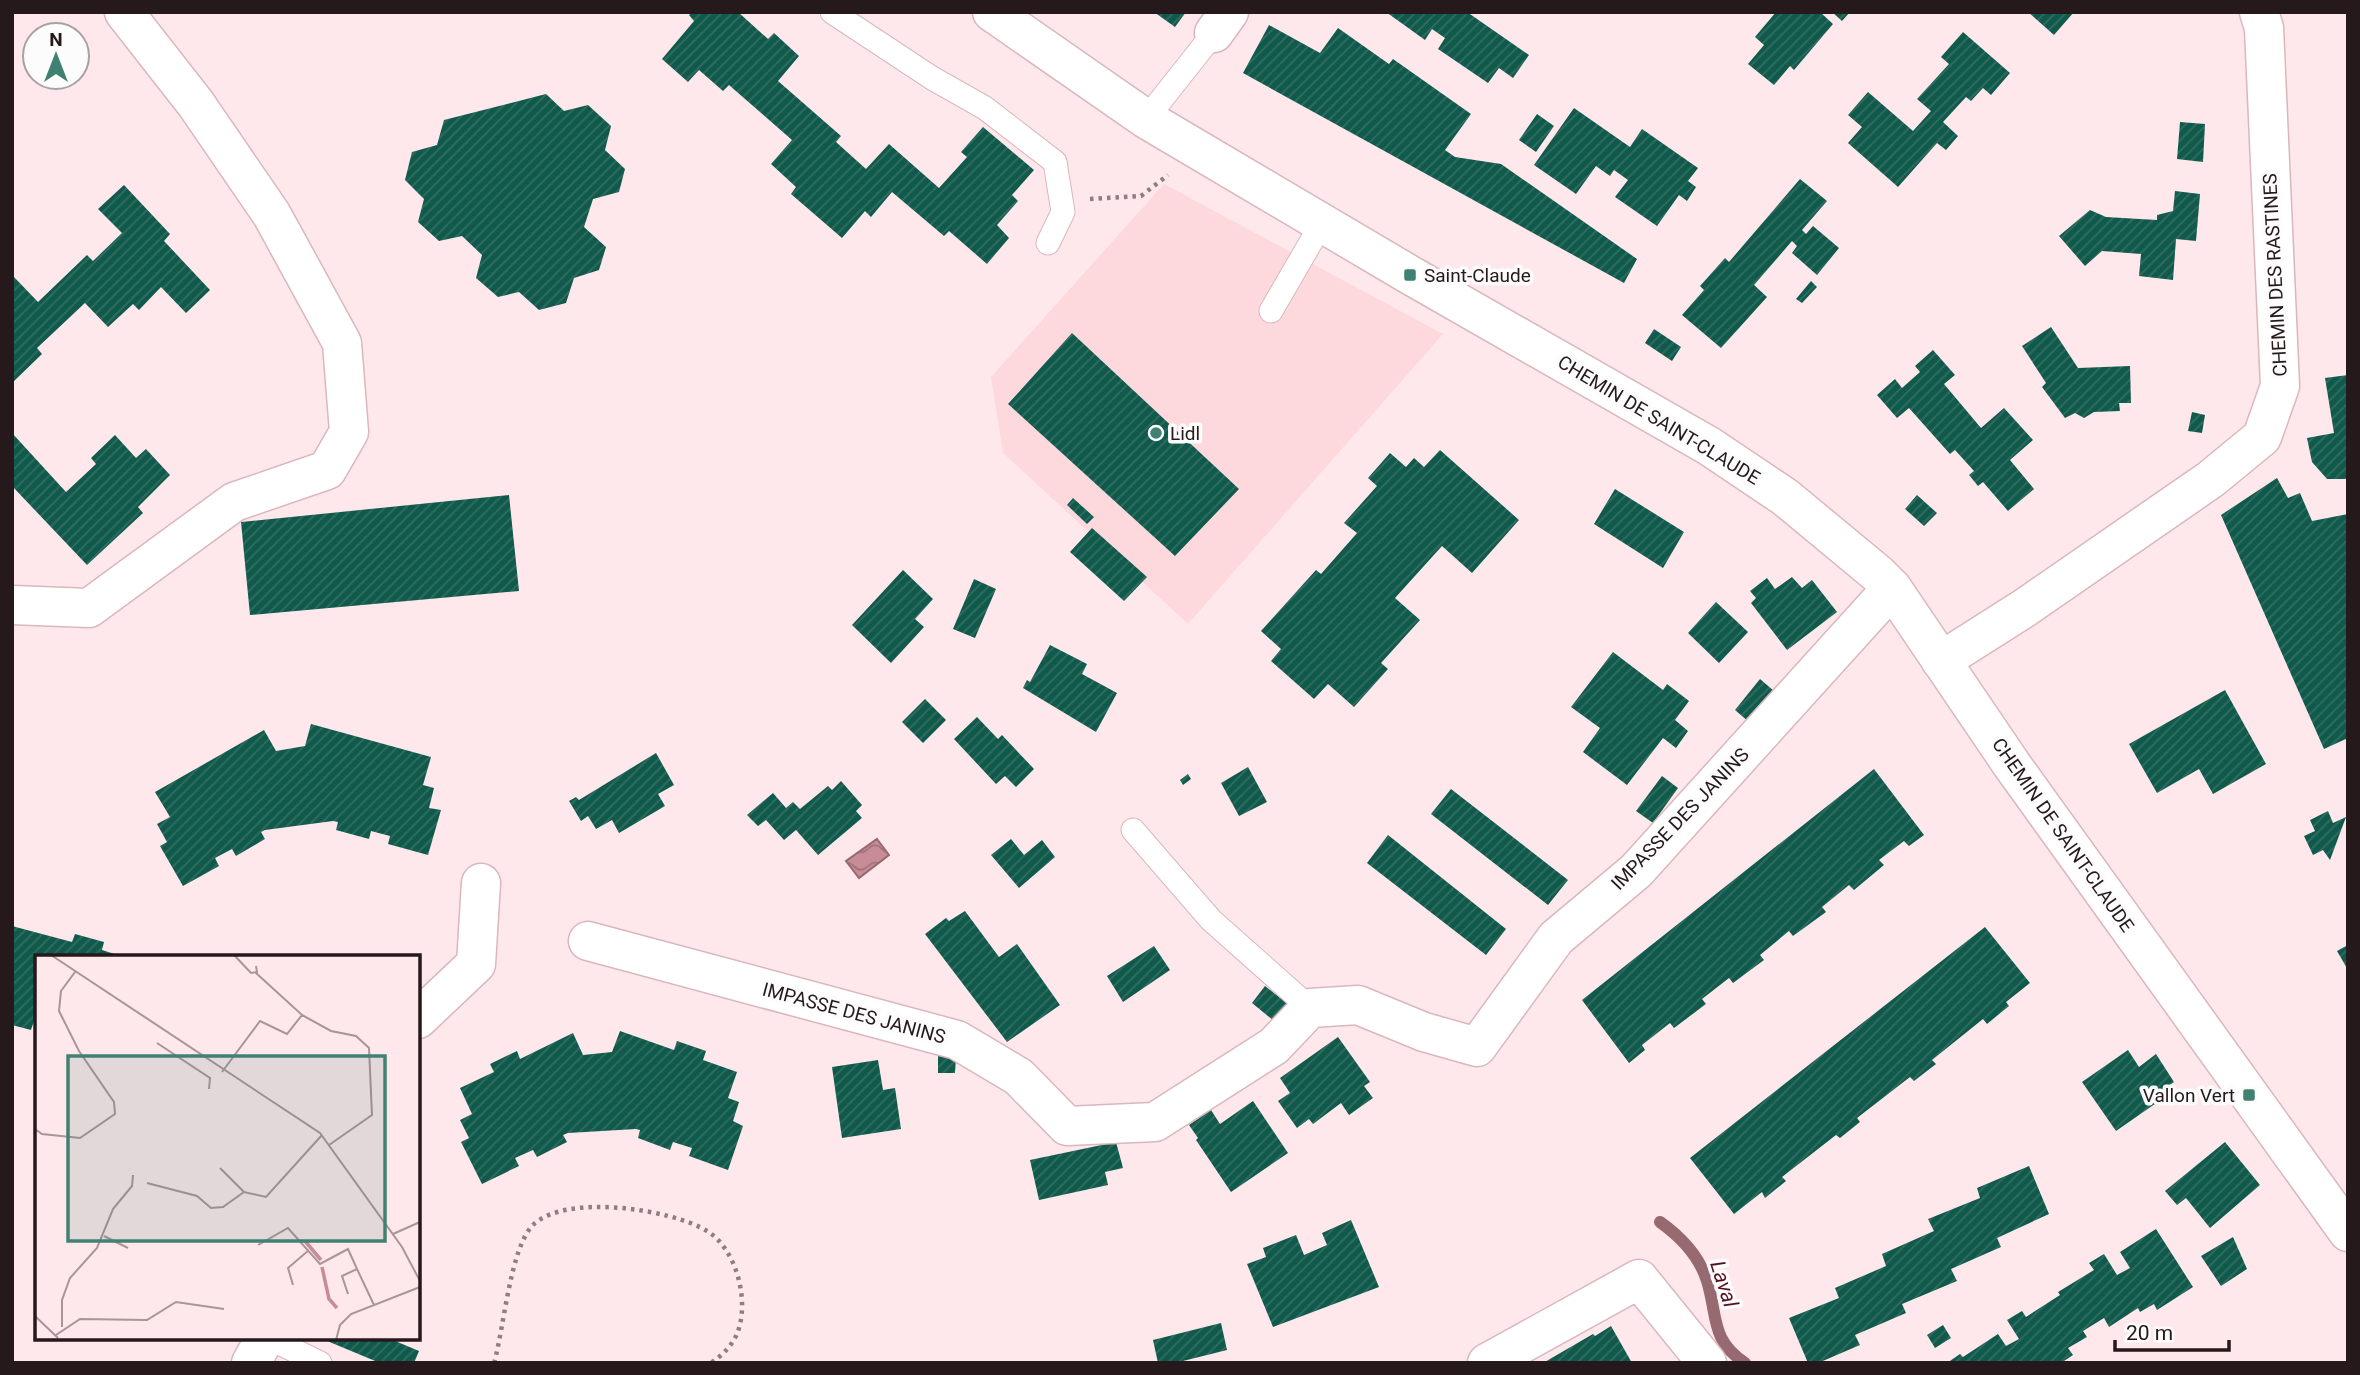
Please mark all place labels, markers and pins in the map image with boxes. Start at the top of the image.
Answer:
place label: Saint-Claude [1424,264,1531,287]
marker: Saint-Claude [1402,267,1418,283]
place label: Lidl [1170,422,1200,445]
marker: Lidl [1148,425,1164,441]
place label: Vallon Vert [2143,1084,2235,1107]
marker: Vallon Vert [2241,1087,2257,1103]

